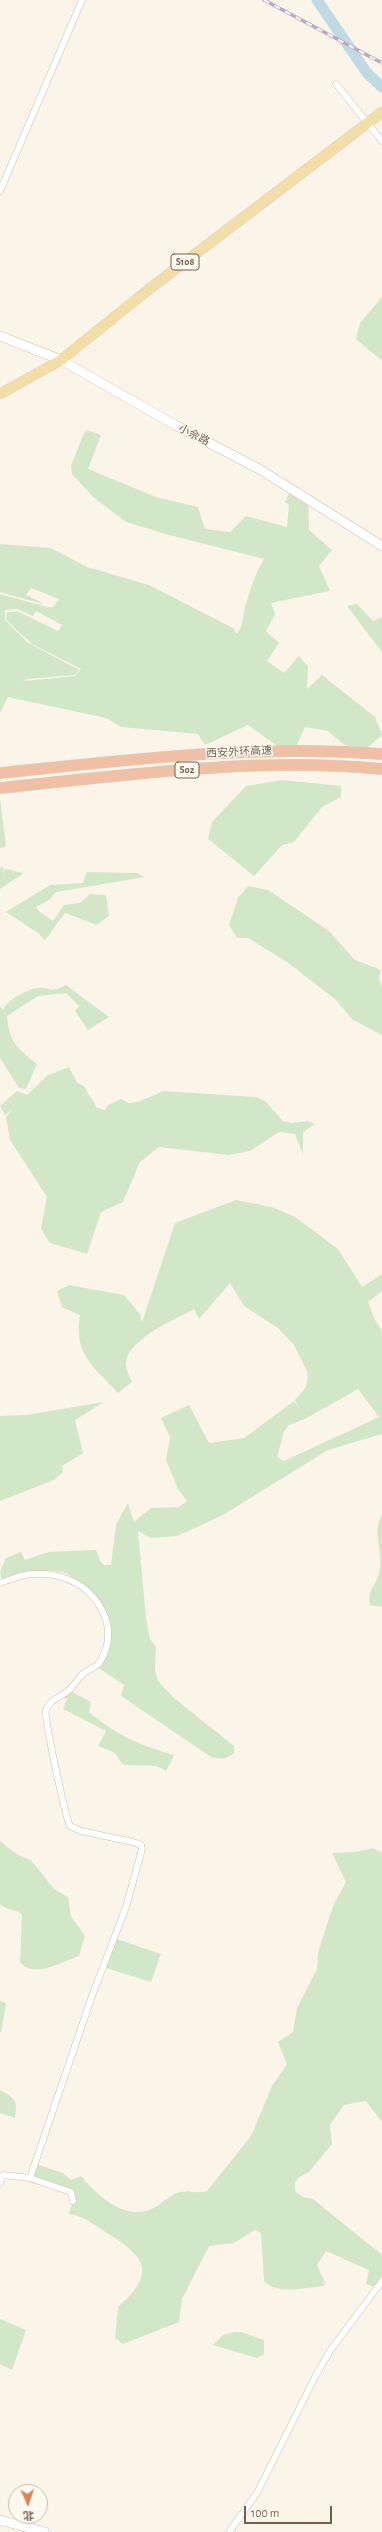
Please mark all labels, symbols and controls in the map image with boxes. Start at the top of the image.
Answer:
road number: S108 [171,254,199,270]
street label: 小佘路 [176,422,212,448]
street label: 西安外环高速 [206,744,272,760]
road number: S02 [175,762,199,778]
north arrow [8,2484,48,2524]
scale bar [246,2498,334,2524]
text: 100 m [251,2507,279,2519]
text: 北 [23,2510,34,2521]

